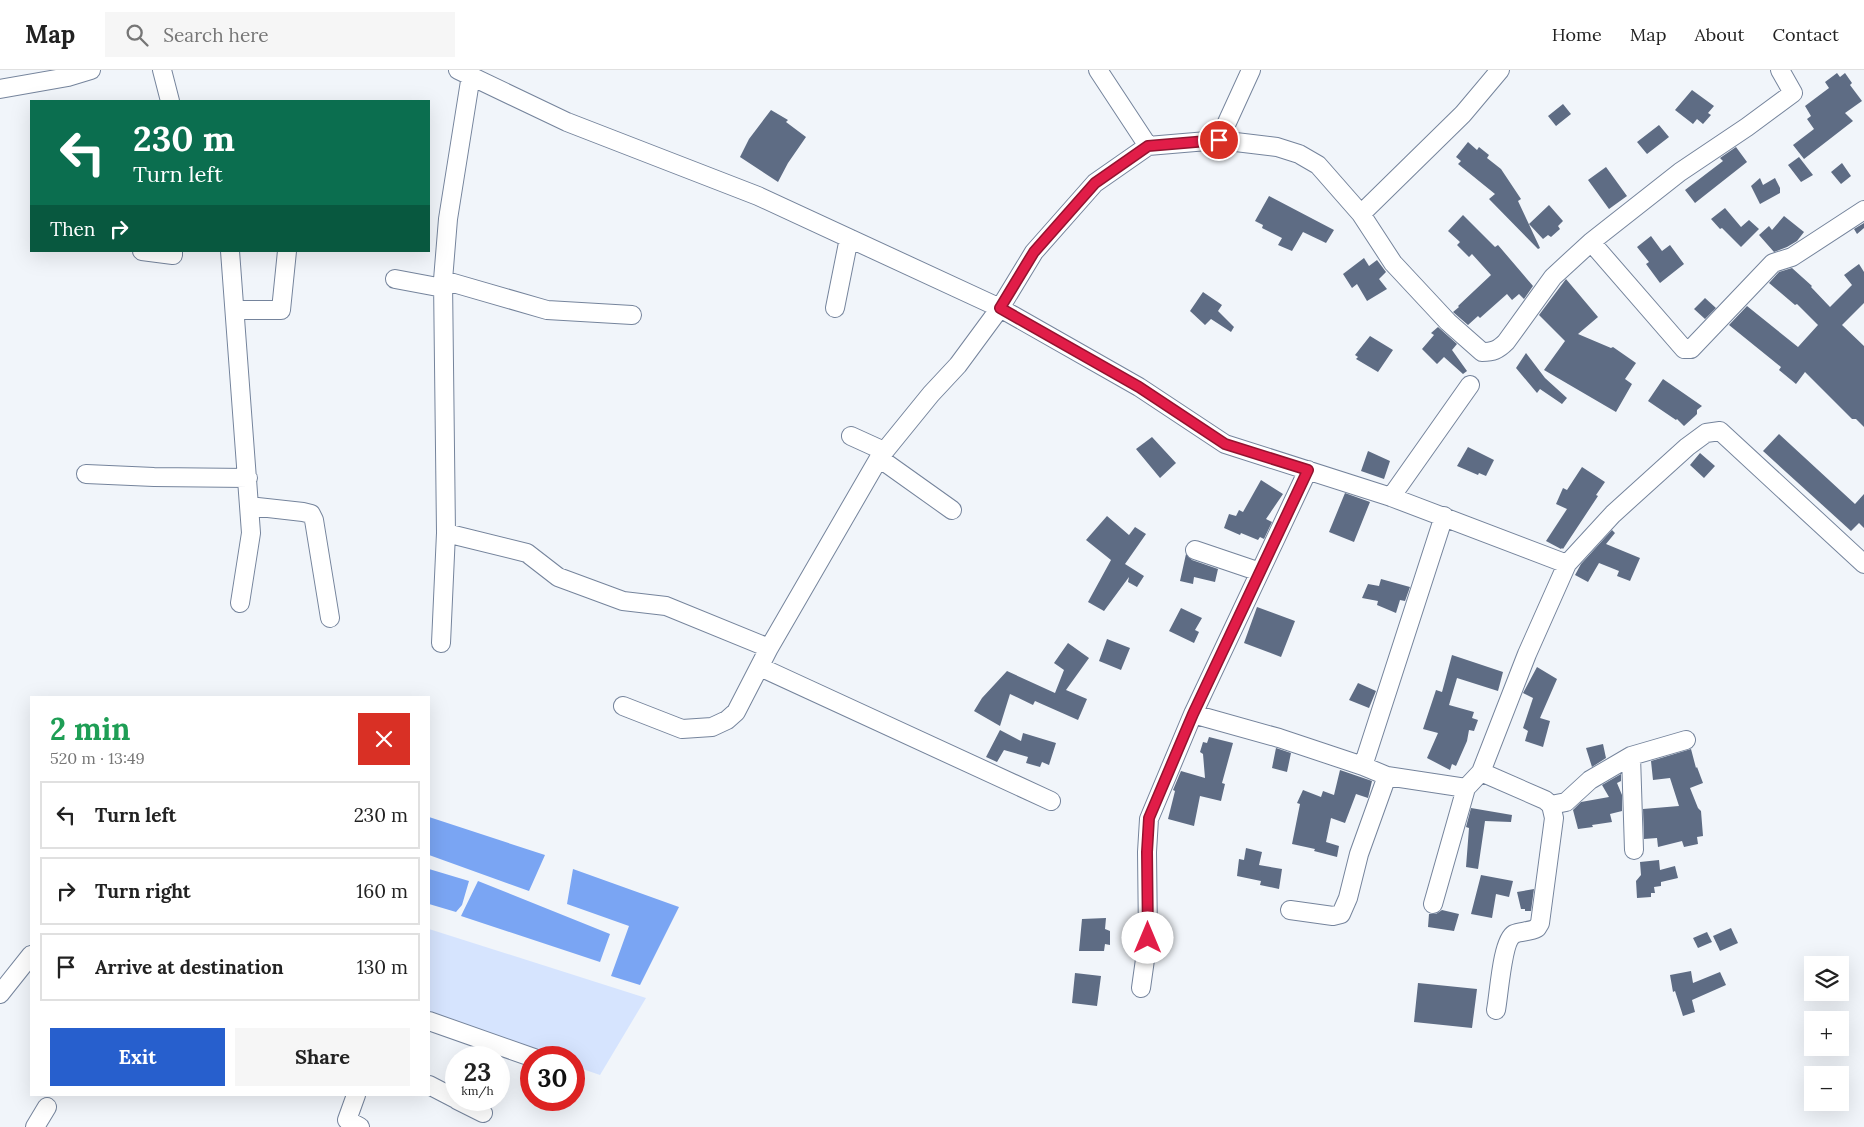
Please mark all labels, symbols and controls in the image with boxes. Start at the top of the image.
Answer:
search box [105,12,455,57]
text: Map [25,19,75,50]
icon: search [123,21,151,49]
text: Search here [163,23,269,47]
text: Home [1552,23,1602,46]
text: Map [1630,23,1666,46]
text: About [1694,23,1744,46]
text: Contact [1772,23,1839,46]
text: 230 m [133,116,235,161]
pin [1198,119,1240,161]
icon: left [50,120,115,185]
icon: arrive [1205,126,1233,154]
text: Turn left [133,160,223,188]
icon: right [105,215,133,243]
text: Then [50,217,95,241]
text: 2 min [50,710,130,748]
button: close [358,713,410,765]
text: 520 m · 13:49 [50,748,145,768]
icon: left [52,801,80,829]
text: Turn left [95,803,176,827]
text: 230 m [354,803,408,827]
icon: right [52,877,80,905]
text: Turn right [95,879,191,903]
text: 160 m [356,879,408,903]
position arrow [1121,911,1173,963]
icon: arrive [52,953,80,981]
text: Arrive at destination [95,955,284,979]
text: 130 m [357,955,408,979]
map controls [1804,956,1849,1111]
button: layers [1804,956,1849,1001]
button: + [1804,1011,1849,1056]
button: Exit [50,1028,225,1086]
button: Share [235,1028,410,1086]
speed limit sign: 30 [520,1046,585,1111]
text: 23 [464,1056,491,1088]
button: − [1804,1066,1849,1111]
text: km/h [461,1083,494,1098]

